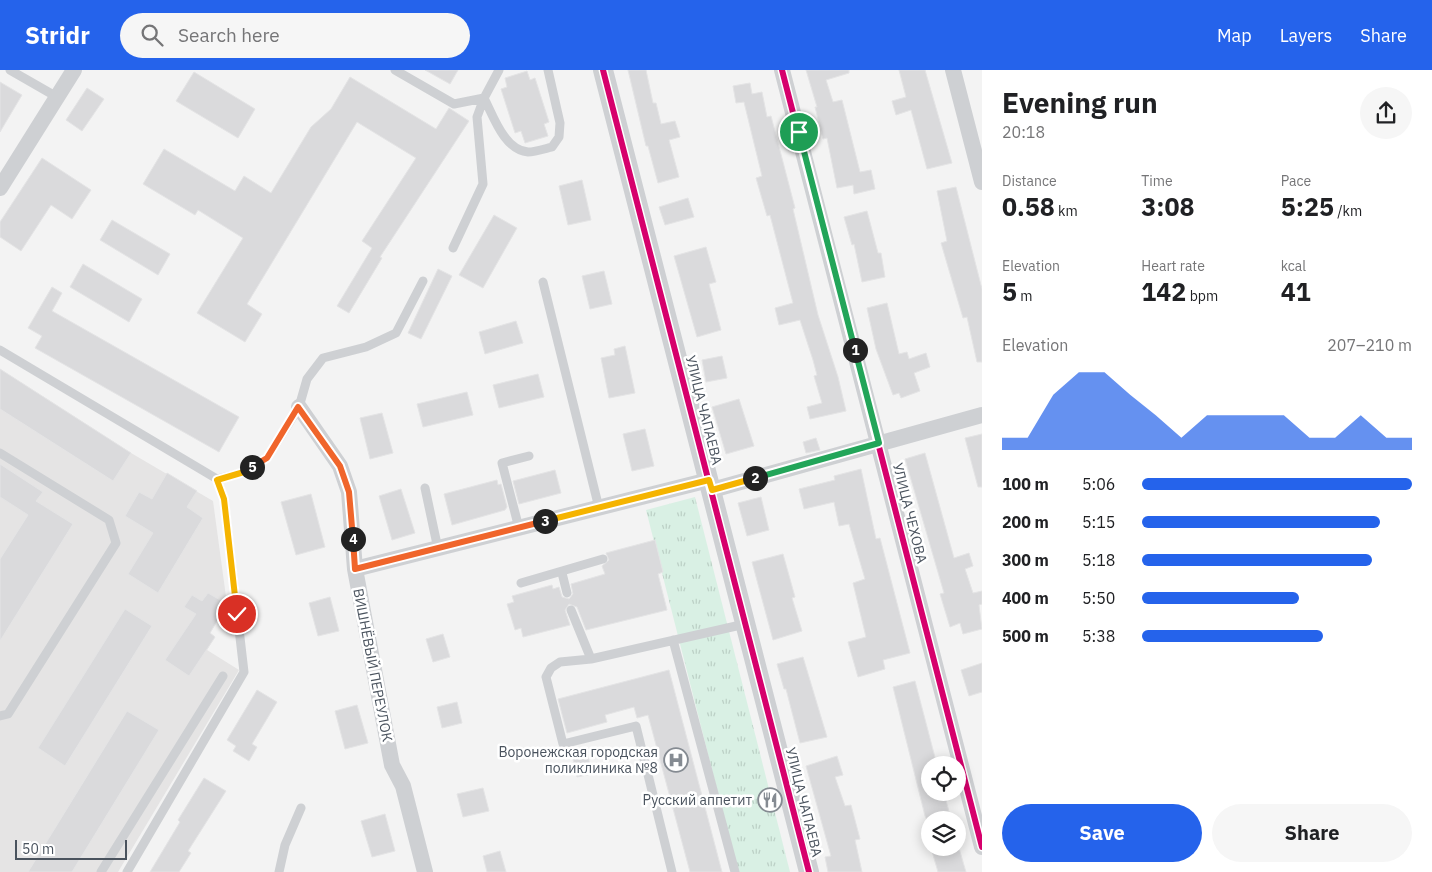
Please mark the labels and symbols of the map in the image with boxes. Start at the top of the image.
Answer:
pin [778,111,820,153]
pin: 1 [842,338,868,362]
street label: УЛИЦА ЧАПАЕВА [682,353,726,467]
pin: 5 [240,454,264,480]
street label: УЛИЦА ЧЕХОВА [889,461,931,565]
pin: 2 [742,466,768,490]
pin: 3 [532,508,558,534]
pin: 4 [340,526,366,552]
street label: ВИШНЁВЫЙ ПЕРЕУЛОК [349,587,398,743]
pin [216,593,258,635]
place label: Воронежская городская поликлиника №8 [498,743,658,777]
street label: УЛИЦА ЧАПАЕВА [782,745,826,859]
hospital icon: Воронежская городская поликлиника №8 [663,747,689,773]
restaurant icon: Русский аппетит [757,787,783,813]
place label: Русский аппетит [643,791,752,809]
scale bar [15,837,128,860]

